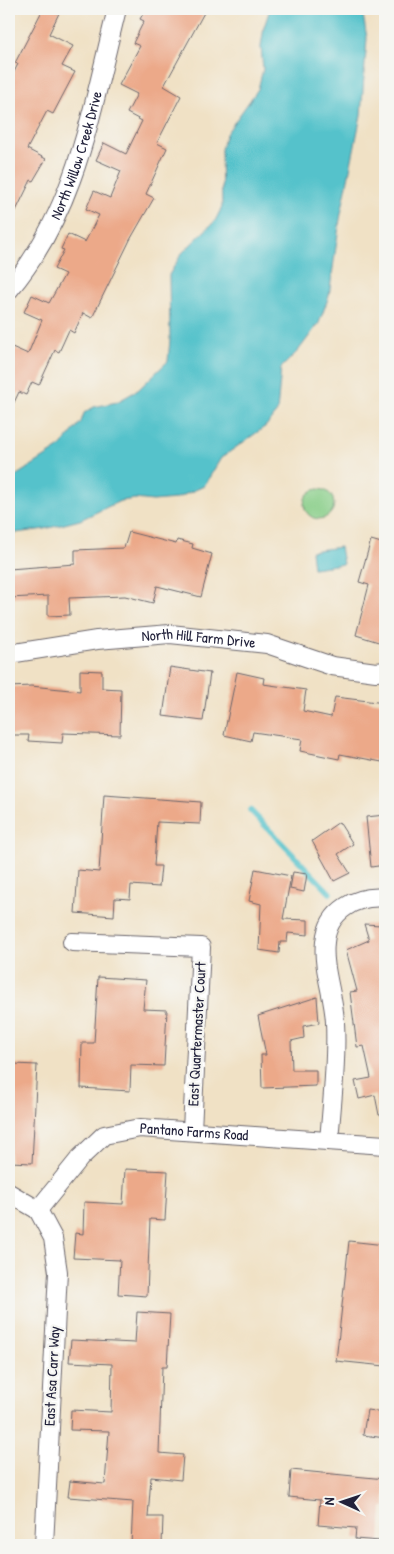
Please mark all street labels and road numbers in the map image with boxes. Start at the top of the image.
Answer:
street label: North Willow Creek Drive [45,89,107,223]
street label: North Hill Farm Drive [141,623,257,653]
street label: East Quartermaster Court [182,960,211,1107]
street label: Pantano Farms Road [139,1117,249,1145]
street label: East Asa Carr Way [38,1326,65,1426]

